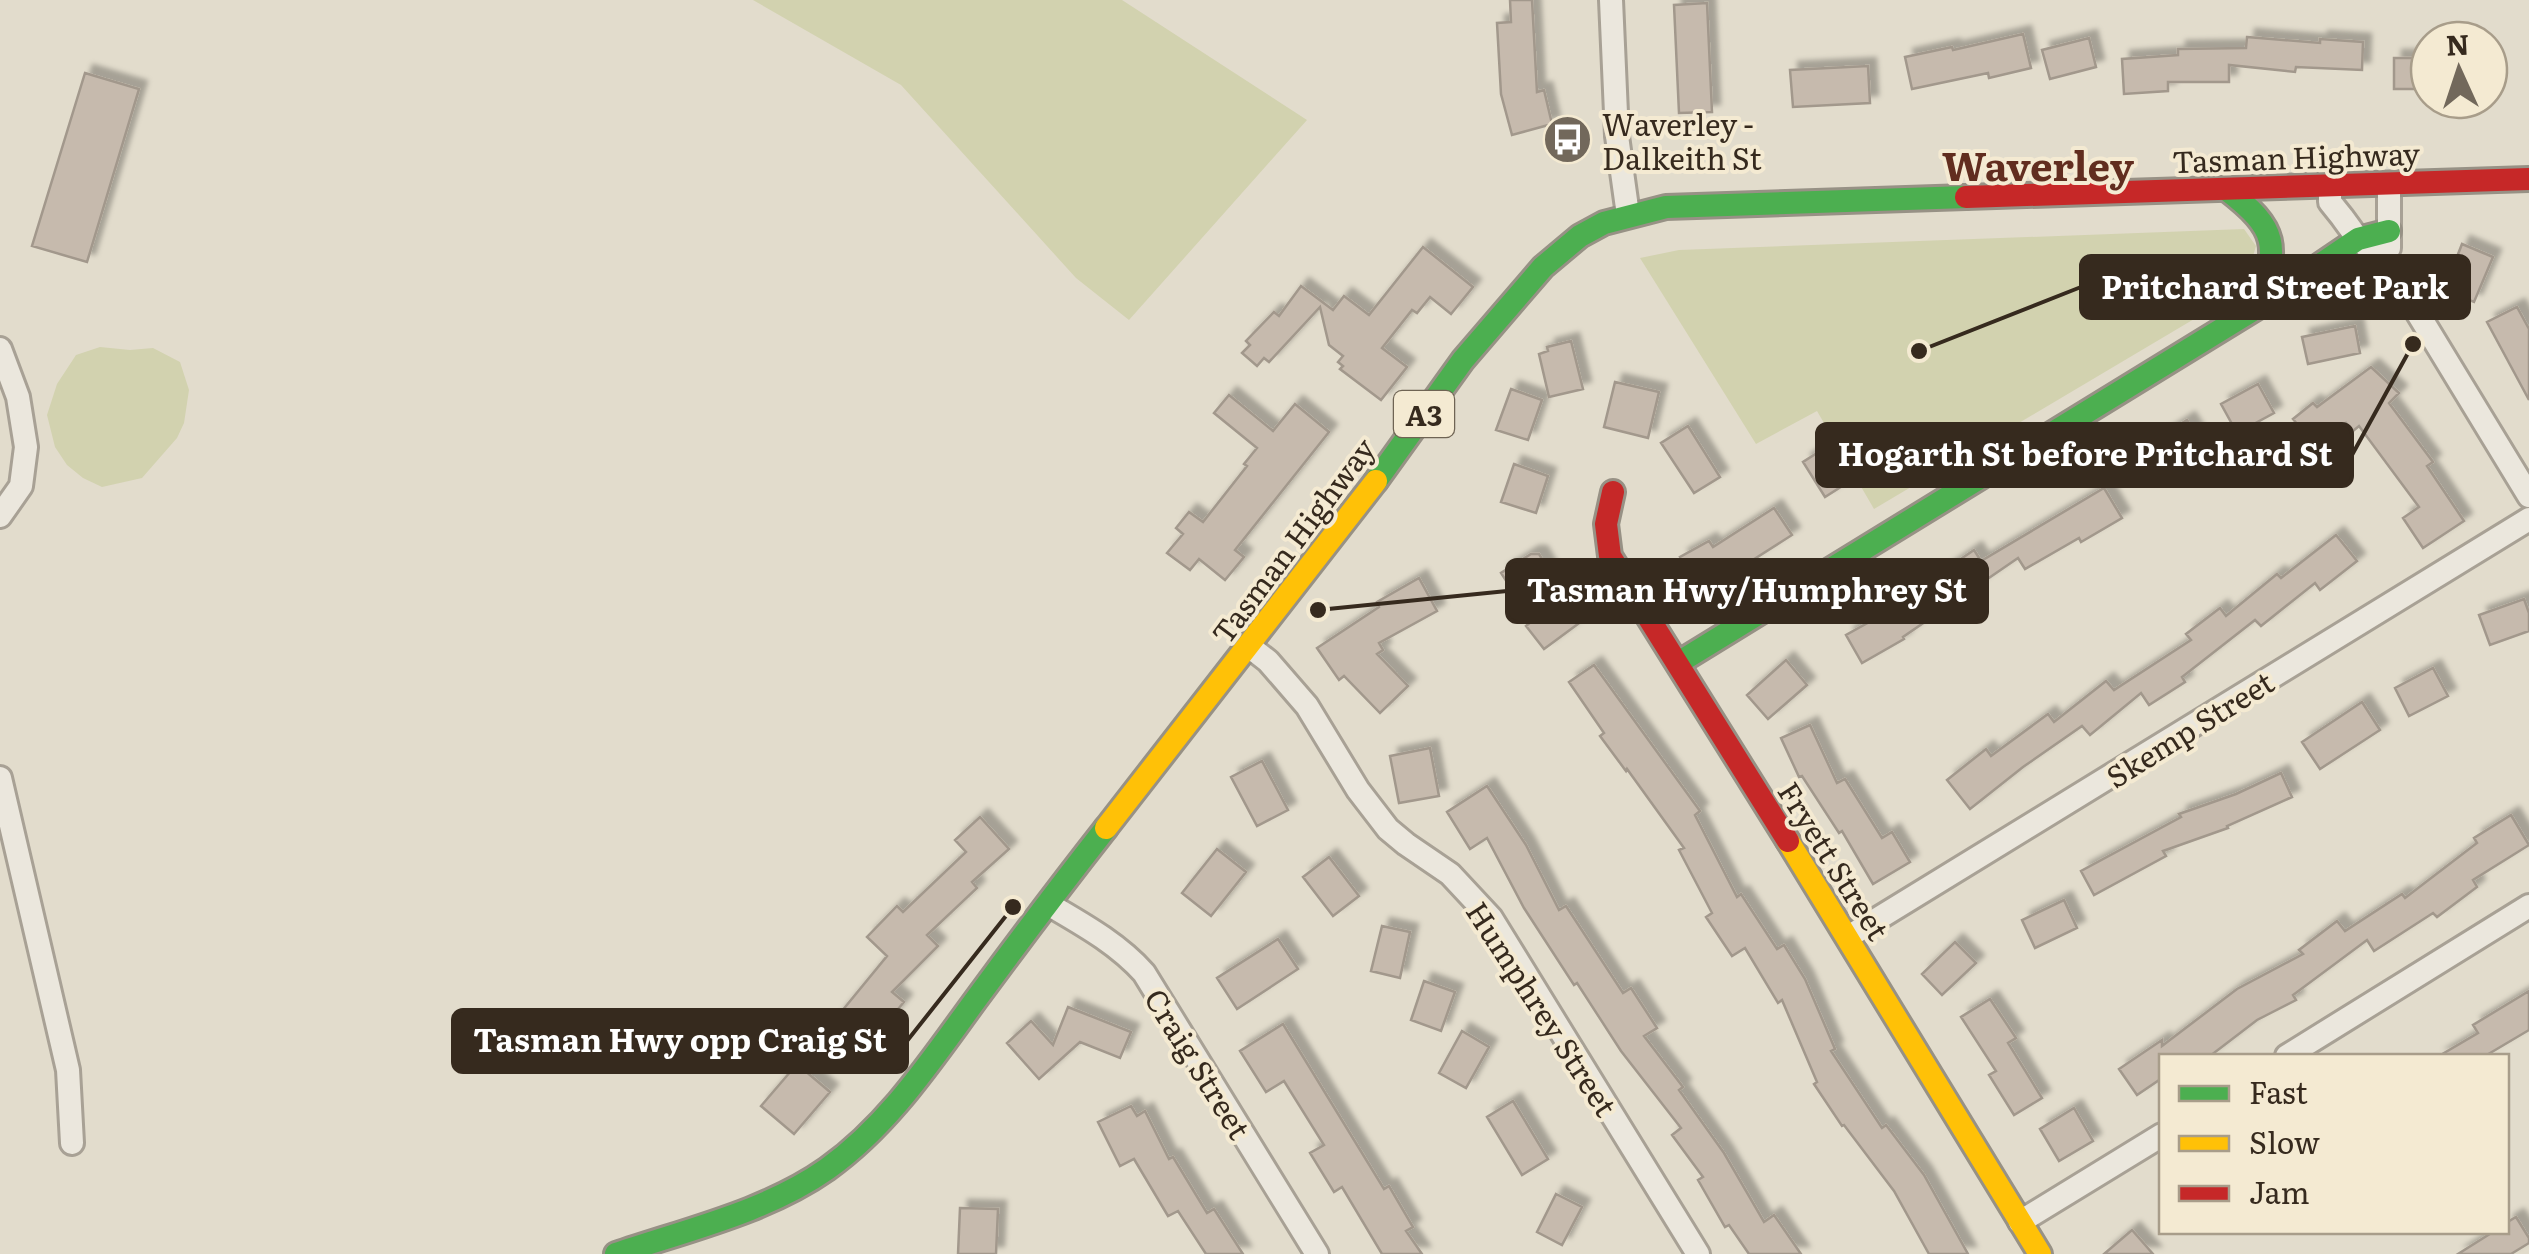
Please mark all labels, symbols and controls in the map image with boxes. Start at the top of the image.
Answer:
north arrow [2409,20,2509,120]
text: N [2445,21,2470,65]
place label: Waverley - Dalkeith St [1602,101,1762,179]
bus stop icon: Waverley - Dalkeith St [1541,114,1593,166]
street label: Tasman Highway [2171,130,2421,182]
district label: Waverley [1942,134,2135,193]
callout: Pritchard Street Park [2081,256,2469,318]
text: Pritchard Street Park [2101,261,2450,309]
road number: A3 [1394,391,1454,437]
callout: Hogarth St before Pritchard St [1817,424,2352,486]
street label: Tasman Highway [1200,427,1385,652]
text: Hogarth St before Pritchard St [1837,428,2333,476]
callout: Tasman Hwy/Humphrey St [1507,560,1987,622]
text: Tasman Hwy/Humphrey St [1527,564,1967,612]
street label: Skemp Street [2097,659,2281,797]
street label: Fryett Street [1769,772,1901,948]
street label: Humphrey Street [1457,892,1629,1124]
street label: Craig Street [1135,979,1263,1147]
callout: Tasman Hwy opp Craig St [453,1010,907,1072]
text: Tasman Hwy opp Craig St [473,1014,887,1062]
legend [2159,1054,2509,1234]
text: Fast [2249,1069,2308,1113]
text: Slow [2249,1119,2320,1163]
text: Jam [2249,1169,2309,1213]

